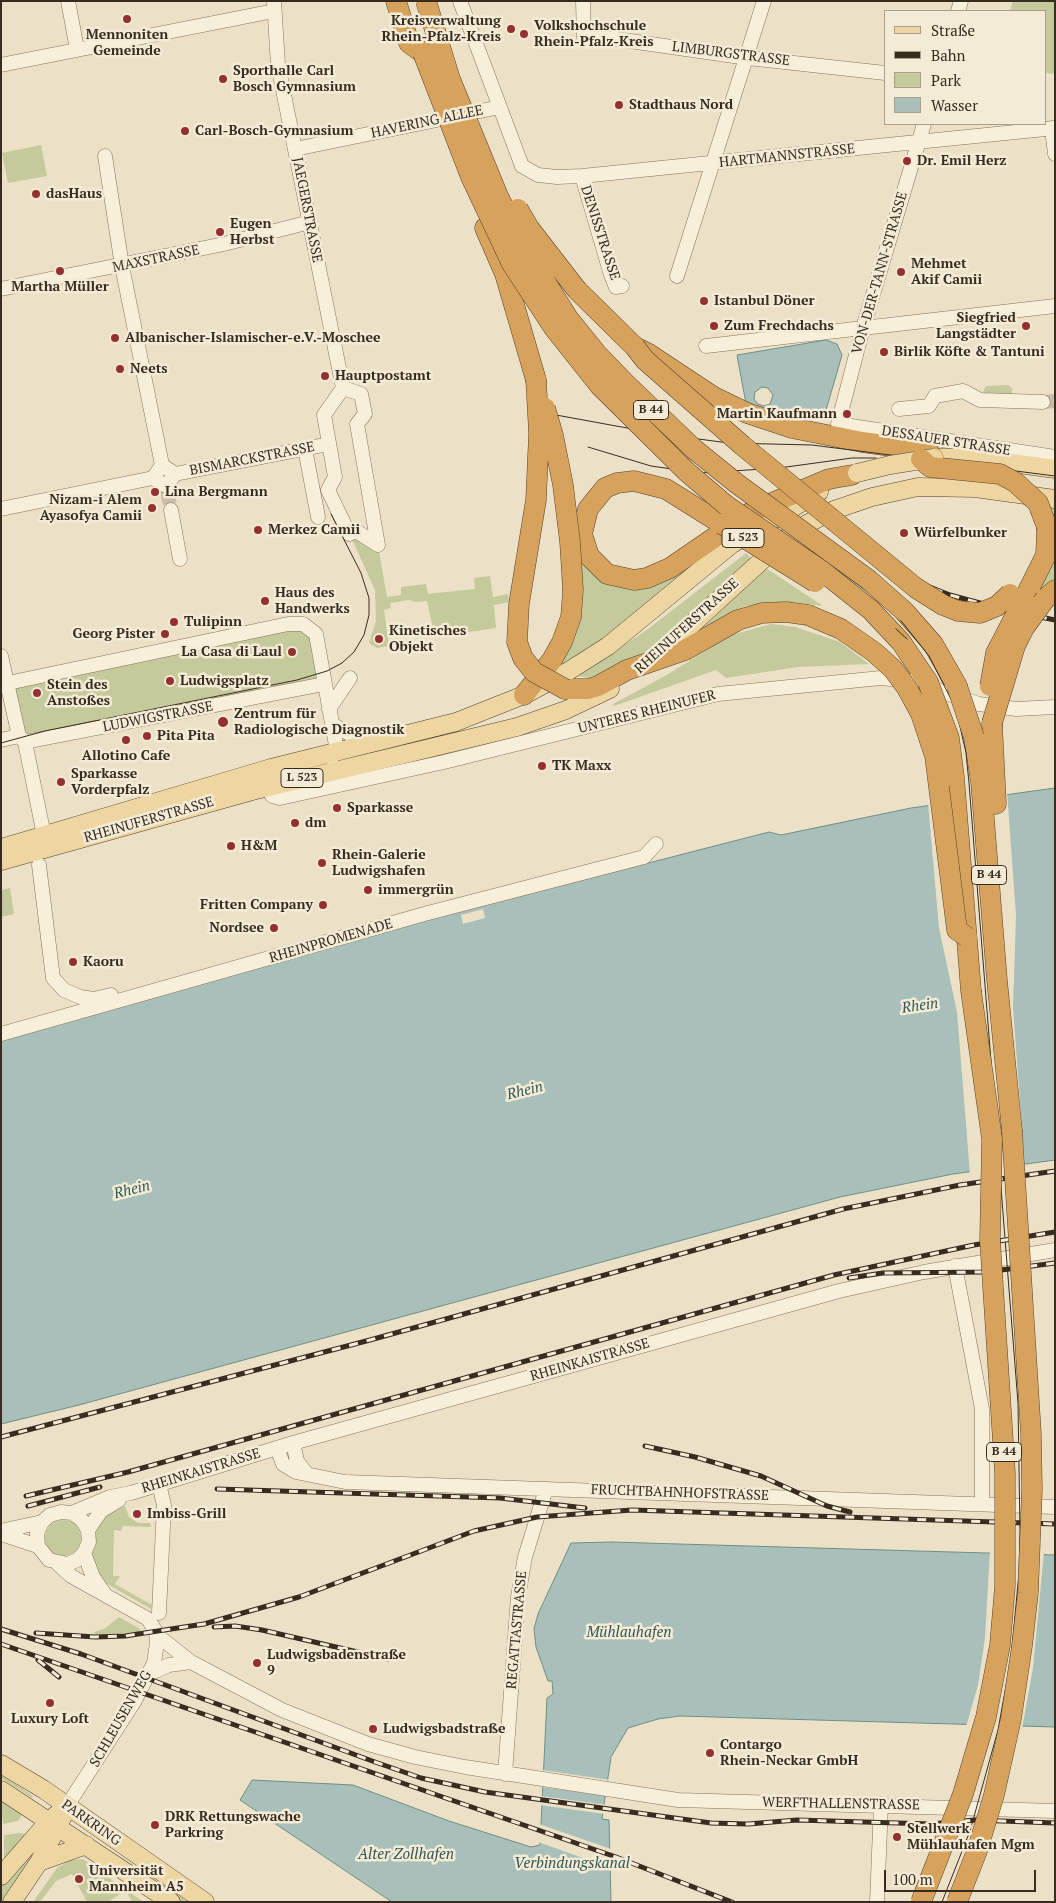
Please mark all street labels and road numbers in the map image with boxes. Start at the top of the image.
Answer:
street label: LIMBURGSTRASSE [671,38,791,70]
street label: HAVERING ALLEE [369,102,485,142]
street label: HARTMANNSTRASSE [718,141,856,171]
street label: JAEGERSTRASSE [289,156,325,264]
street label: DENISSTRASSE [577,184,623,282]
street label: VON-DER-TANN-STRASSE [849,190,911,356]
street label: MAXSTRASSE [111,242,201,276]
road number: B 44 [634,400,668,420]
street label: DESSAUER STRASSE [880,423,1012,459]
street label: BISMARCKSTRASSE [188,439,316,479]
road number: L 523 [722,528,764,548]
street label: RHEINUFERSTRASSE [631,575,743,677]
street label: UNTERES RHEINUFER [577,687,717,737]
street label: LUDWIGSTRASSE [101,698,215,736]
road number: L 523 [281,768,323,788]
street label: RHEINUFERSTRASSE [82,793,216,847]
road number: B 44 [972,866,1006,884]
street label: RHEINPROMENADE [267,915,395,967]
street label: RHEINKAISTRASSE [528,1335,652,1385]
road number: B 44 [986,1442,1022,1461]
street label: RHEINKAISTRASSE [140,1445,262,1497]
street label: FRUCHTBAHNHOFSTRASSE [591,1481,769,1505]
street label: REGATTASTRASSE [503,1570,531,1690]
street label: SCHLEUSENWEG [87,1668,155,1770]
street label: WERFTHALLENSTRASSE [762,1794,920,1814]
street label: PARKRING [58,1796,124,1850]

